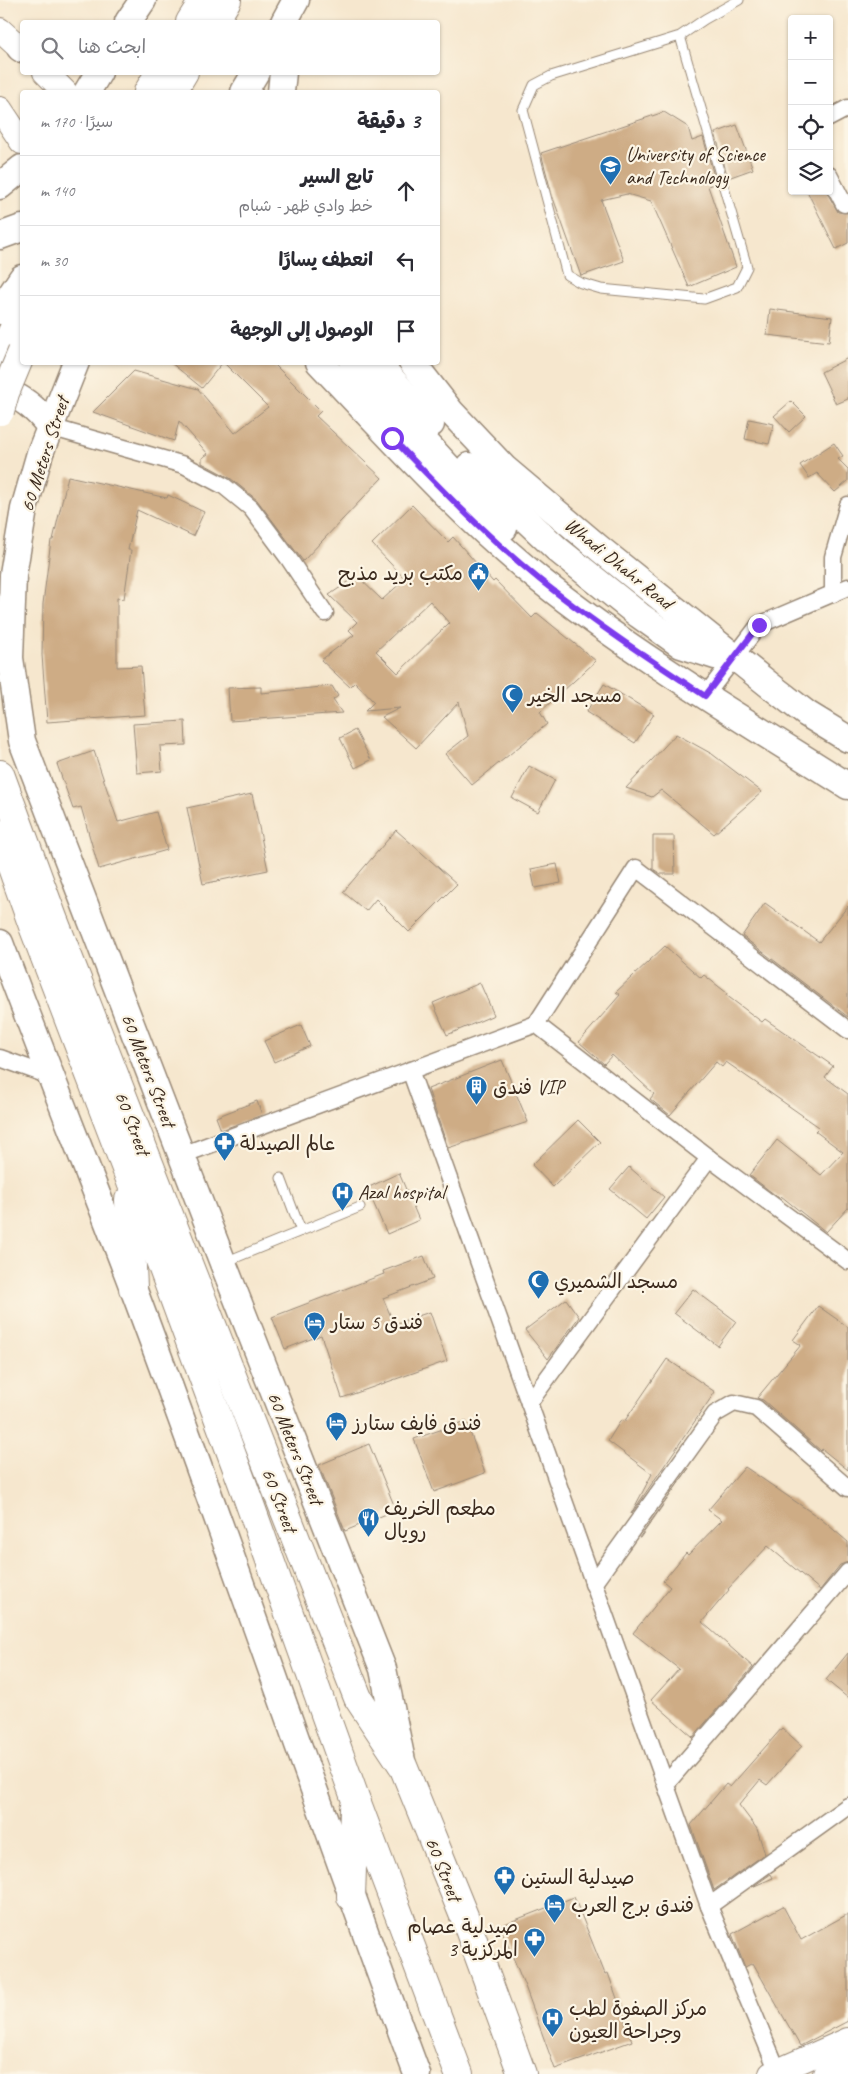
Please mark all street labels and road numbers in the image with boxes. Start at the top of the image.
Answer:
street label: 60 Meters Street [14,390,76,515]
street label: Whadi Dhahr Road [559,512,680,617]
street label: 60 Meters Street [115,1010,183,1133]
street label: 60 Street [109,1088,157,1162]
street label: 60 Meters Street [262,1388,331,1511]
street label: 60 Street [256,1465,304,1539]
street label: 60 Street [420,1834,469,1908]

